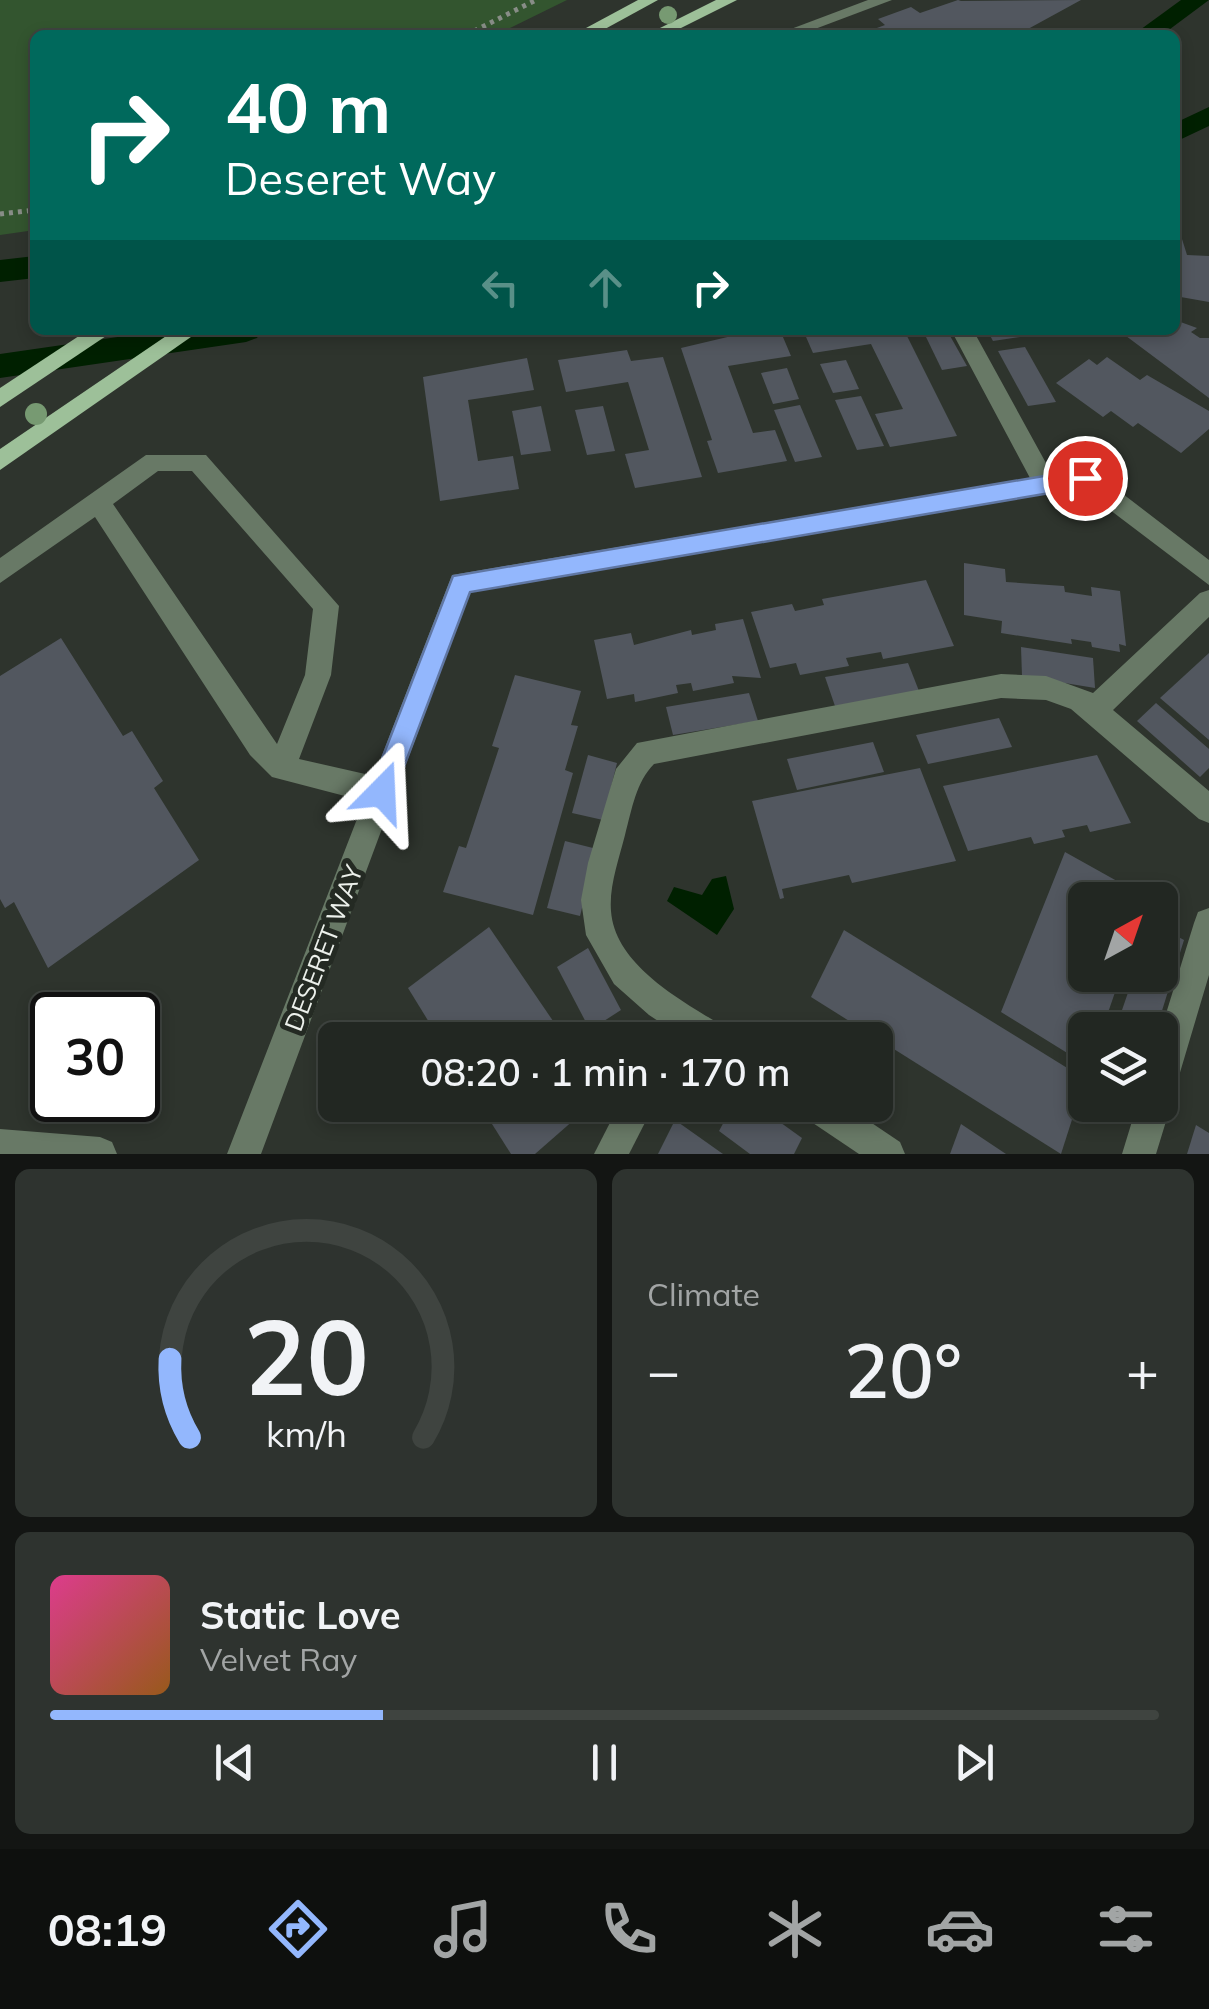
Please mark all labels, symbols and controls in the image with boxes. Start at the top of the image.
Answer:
text: 40 m [225,63,391,151]
icon: right [60,70,190,200]
text: Deseret Way [225,150,496,206]
icon: left [473,260,528,315]
icon: ahead [578,260,633,315]
icon: right [683,260,738,315]
pin [1043,436,1128,521]
icon: arrive [1058,451,1113,506]
position arrow [330,740,434,844]
street label: DESERET WAY [277,860,369,1035]
north arrow [1068,882,1178,992]
map controls [1068,882,1178,1122]
speed limit sign: 30 [30,992,160,1122]
button: layers [1068,1012,1178,1122]
text: 08:20 · 1 min · 170 m [420,1048,791,1096]
text: Climate [647,1274,760,1314]
text: 20 [244,1290,368,1421]
text: 20° [844,1323,962,1417]
text: − [647,1336,680,1405]
text: + [1126,1336,1159,1405]
text: km/h [266,1411,346,1456]
text: Static Love [200,1591,401,1639]
text: Velvet Ray [200,1639,357,1679]
icon: previous [207,1735,262,1790]
icon: pause [577,1735,632,1790]
icon: next [947,1735,1002,1790]
icon: directions [263,1894,333,1964]
icon: music [428,1894,498,1964]
icon: phone [594,1894,664,1964]
icon: climate [760,1894,830,1964]
icon: car [925,1894,995,1964]
icon: filters [1091,1894,1161,1964]
text: 08:19 [48,1901,167,1957]

